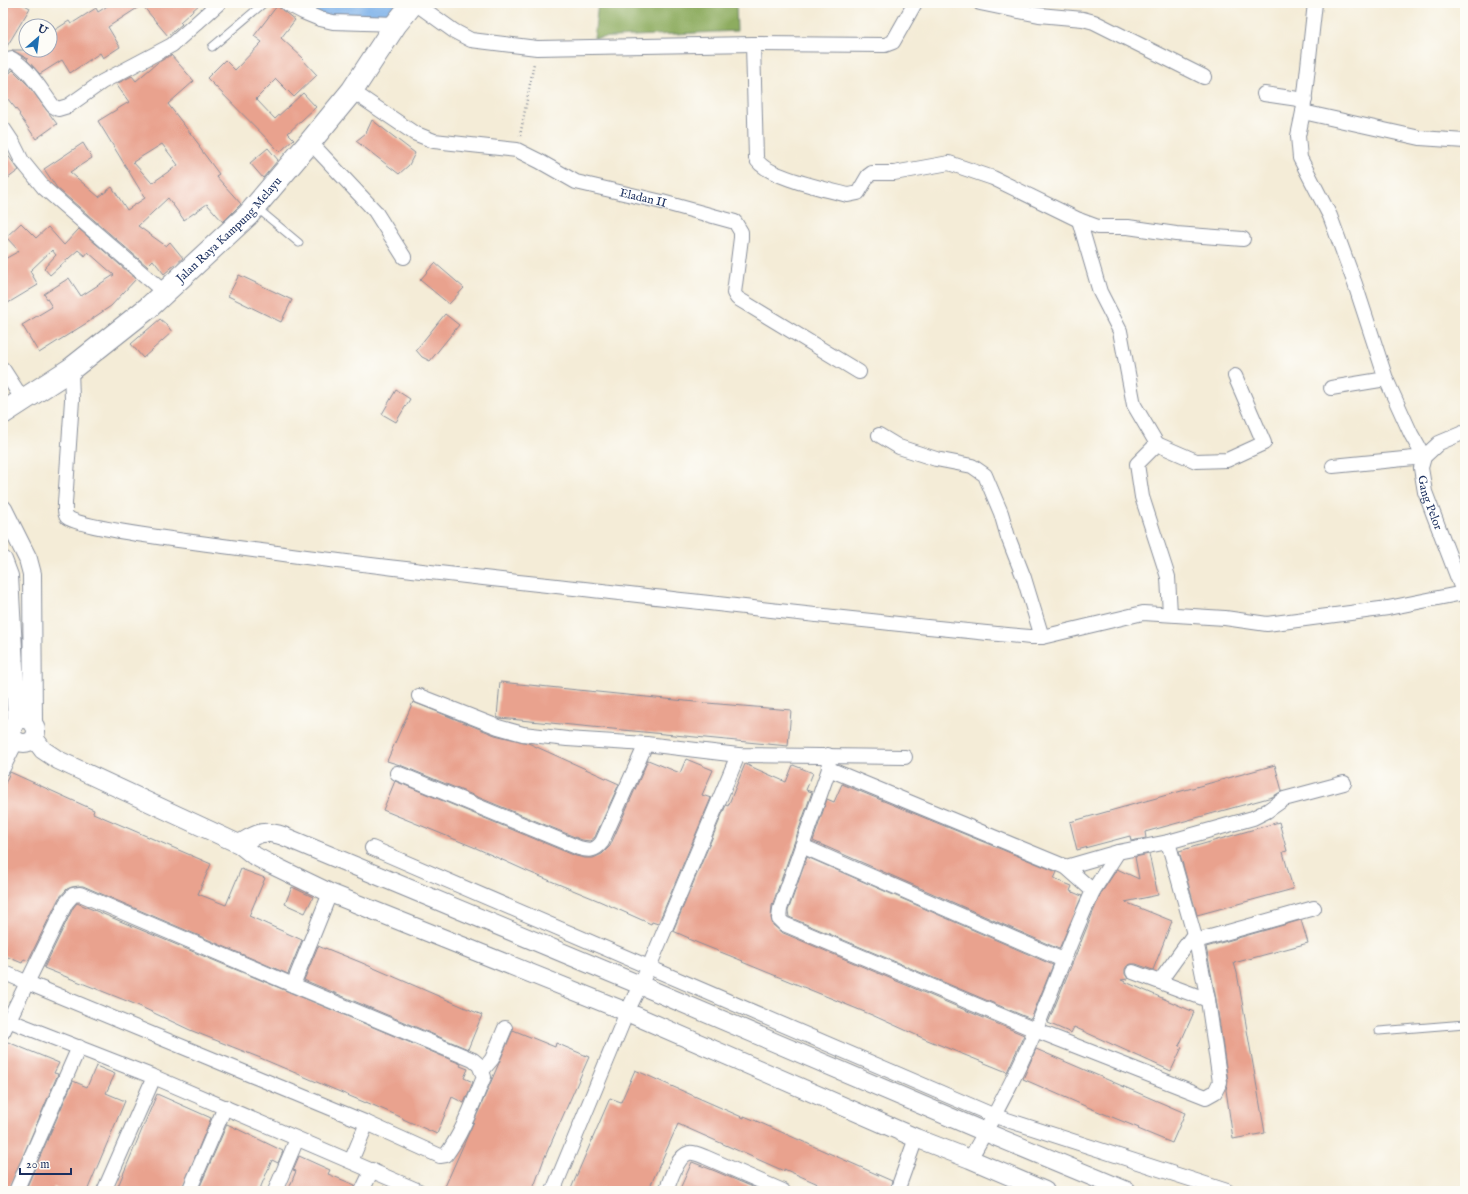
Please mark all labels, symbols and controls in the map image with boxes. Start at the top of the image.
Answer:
north arrow [18,18,58,58]
text: U [34,21,50,39]
street label: Jalan Raya Kampung Melayu [172,174,285,288]
street label: Eladan II [618,185,668,211]
street label: Gang Pelor [1414,474,1446,533]
scale bar [20,1150,71,1176]
text: 20 m [26,1157,49,1172]

